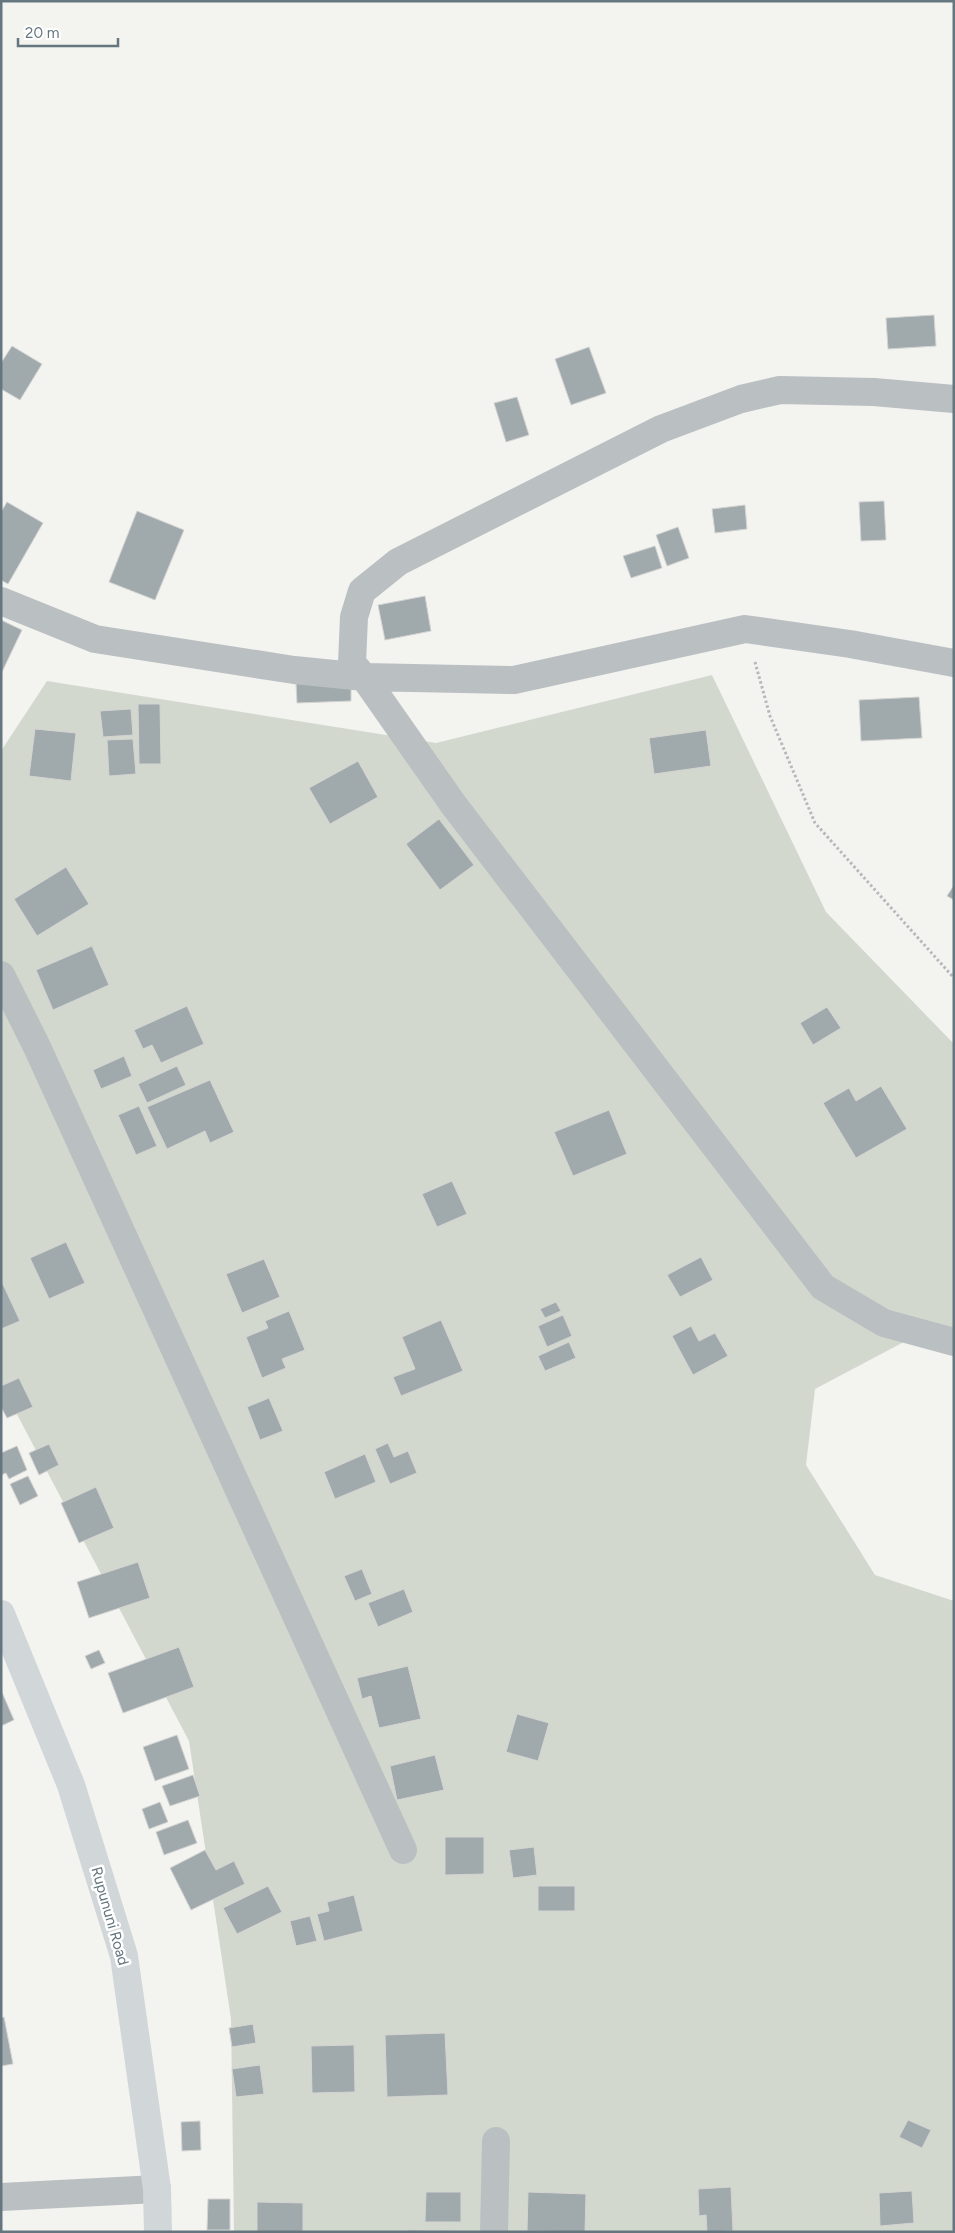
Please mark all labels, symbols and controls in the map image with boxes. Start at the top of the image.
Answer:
scale bar [18,15,118,47]
text: 20 m [25,24,59,42]
street label: Rupununi Road [87,1865,133,1967]

